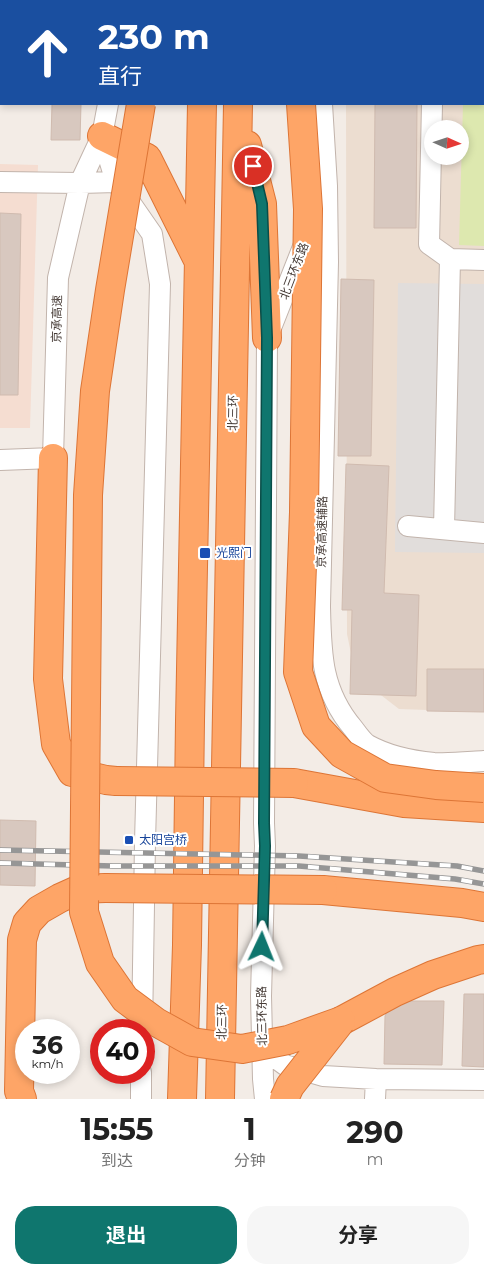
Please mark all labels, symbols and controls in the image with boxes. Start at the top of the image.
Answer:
text: 230 m [98,15,210,58]
icon: ahead [15,20,80,85]
text: 直行 [98,63,142,90]
north arrow [424,120,469,165]
map controls [424,120,469,165]
pin [232,145,274,187]
icon: arrive [239,152,267,180]
street label: 北三环东路 [276,240,311,302]
street label: 京承高速 [49,295,64,343]
street label: 北三环 [225,395,240,431]
street label: 京承高速辅路 [313,496,330,568]
place label: 光熙门 [216,545,252,560]
marker: 光熙门 [198,546,212,560]
place label: 太阳宫桥 [139,832,187,847]
marker: 太阳宫桥 [123,834,135,846]
position arrow [235,920,287,972]
street label: 北三环东路 [253,986,270,1046]
street label: 北三环 [214,1004,229,1040]
speed limit sign: 40 [90,1019,155,1084]
text: 36 [32,1030,63,1060]
text: km/h [31,1056,64,1071]
text: 15:55 [80,1111,153,1148]
text: 1 [244,1111,256,1148]
text: 290 [346,1114,404,1151]
text: m [366,1150,383,1169]
text: 到达 [101,1151,133,1170]
text: 分钟 [234,1151,266,1170]
button: 退出 [15,1206,237,1264]
button: 分享 [247,1206,469,1264]

